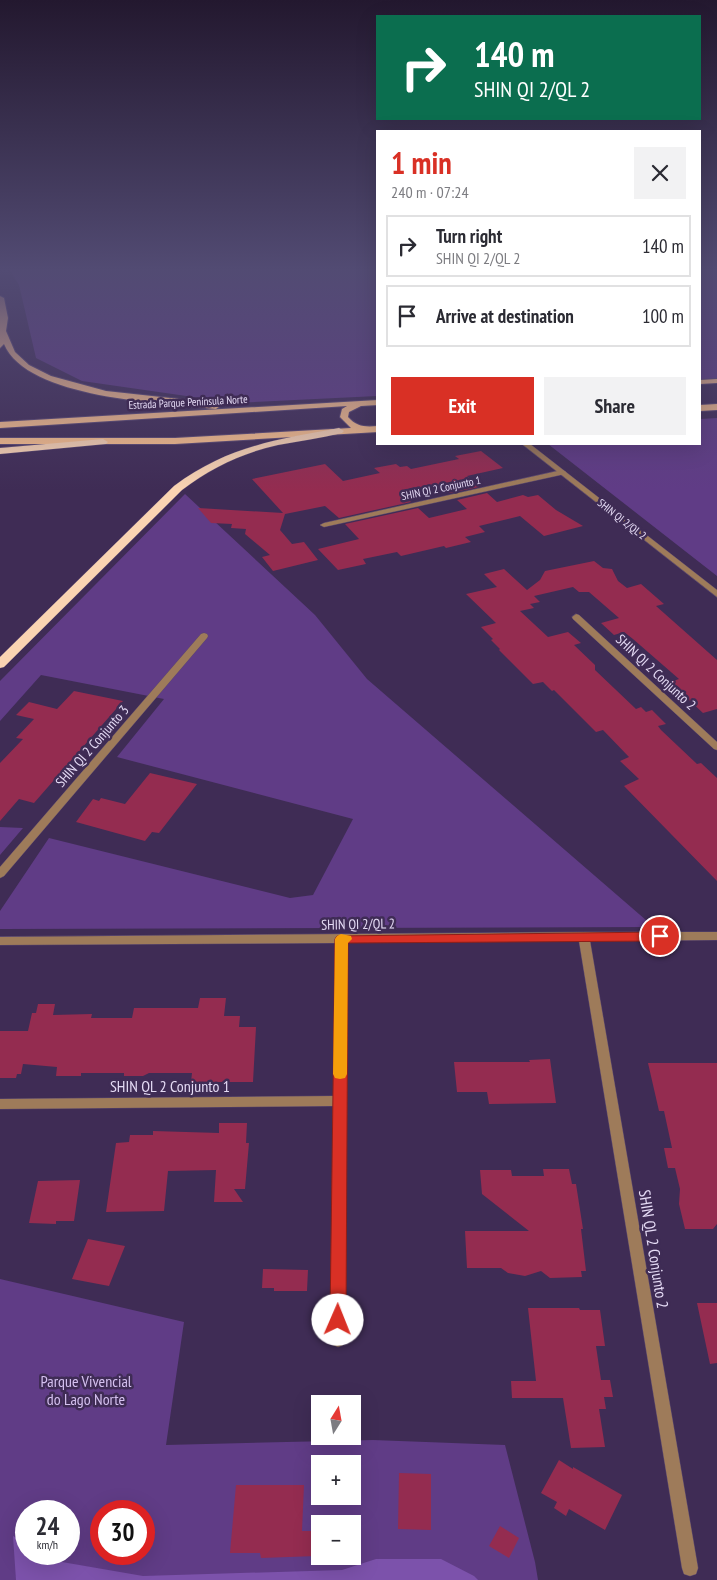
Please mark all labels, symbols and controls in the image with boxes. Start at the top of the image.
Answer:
text: 140 m [474,31,555,77]
icon: right [391,35,456,100]
text: SHIN QI 2/QL 2 [474,75,590,103]
text: 1 min [391,143,452,182]
button: close [634,147,686,199]
text: 240 m · 07:24 [391,182,469,202]
text: Turn right [436,224,502,248]
icon: right [393,232,421,260]
text: 140 m [642,234,684,258]
text: SHIN QI 2/QL 2 [436,248,520,268]
icon: arrive [393,302,421,330]
text: Arrive at destination [436,304,574,328]
text: 100 m [642,304,684,328]
button: Exit [391,377,534,435]
button: Share [544,377,686,435]
street label: Estrada Parque Península Norte [128,392,248,412]
street label: SHIN QI 2 Conjunto 1 [400,473,482,503]
street label: SHIN QI 2/QL 2 [595,496,649,542]
street label: SHIN QI 2 Conjunto 2 [612,630,700,714]
street label: SHIN QI 2 Conjunto 3 [51,701,133,791]
street label: SHIN QI 2/QL 2 [321,914,395,934]
pin [639,915,681,957]
icon: arrive [646,922,674,950]
street label: SHIN QL 2 Conjunto 1 [110,1076,230,1096]
street label: SHIN QL 2 Conjunto 2 [635,1188,673,1310]
position arrow [311,1293,363,1345]
park label: Parque Vivencial do Lago Norte [40,1371,132,1409]
north arrow [311,1395,361,1445]
map controls [311,1395,361,1565]
button: + [311,1455,361,1505]
speed limit sign: 30 [90,1500,155,1565]
text: 24 [36,1510,59,1542]
button: − [311,1515,361,1565]
text: km/h [37,1537,58,1552]

